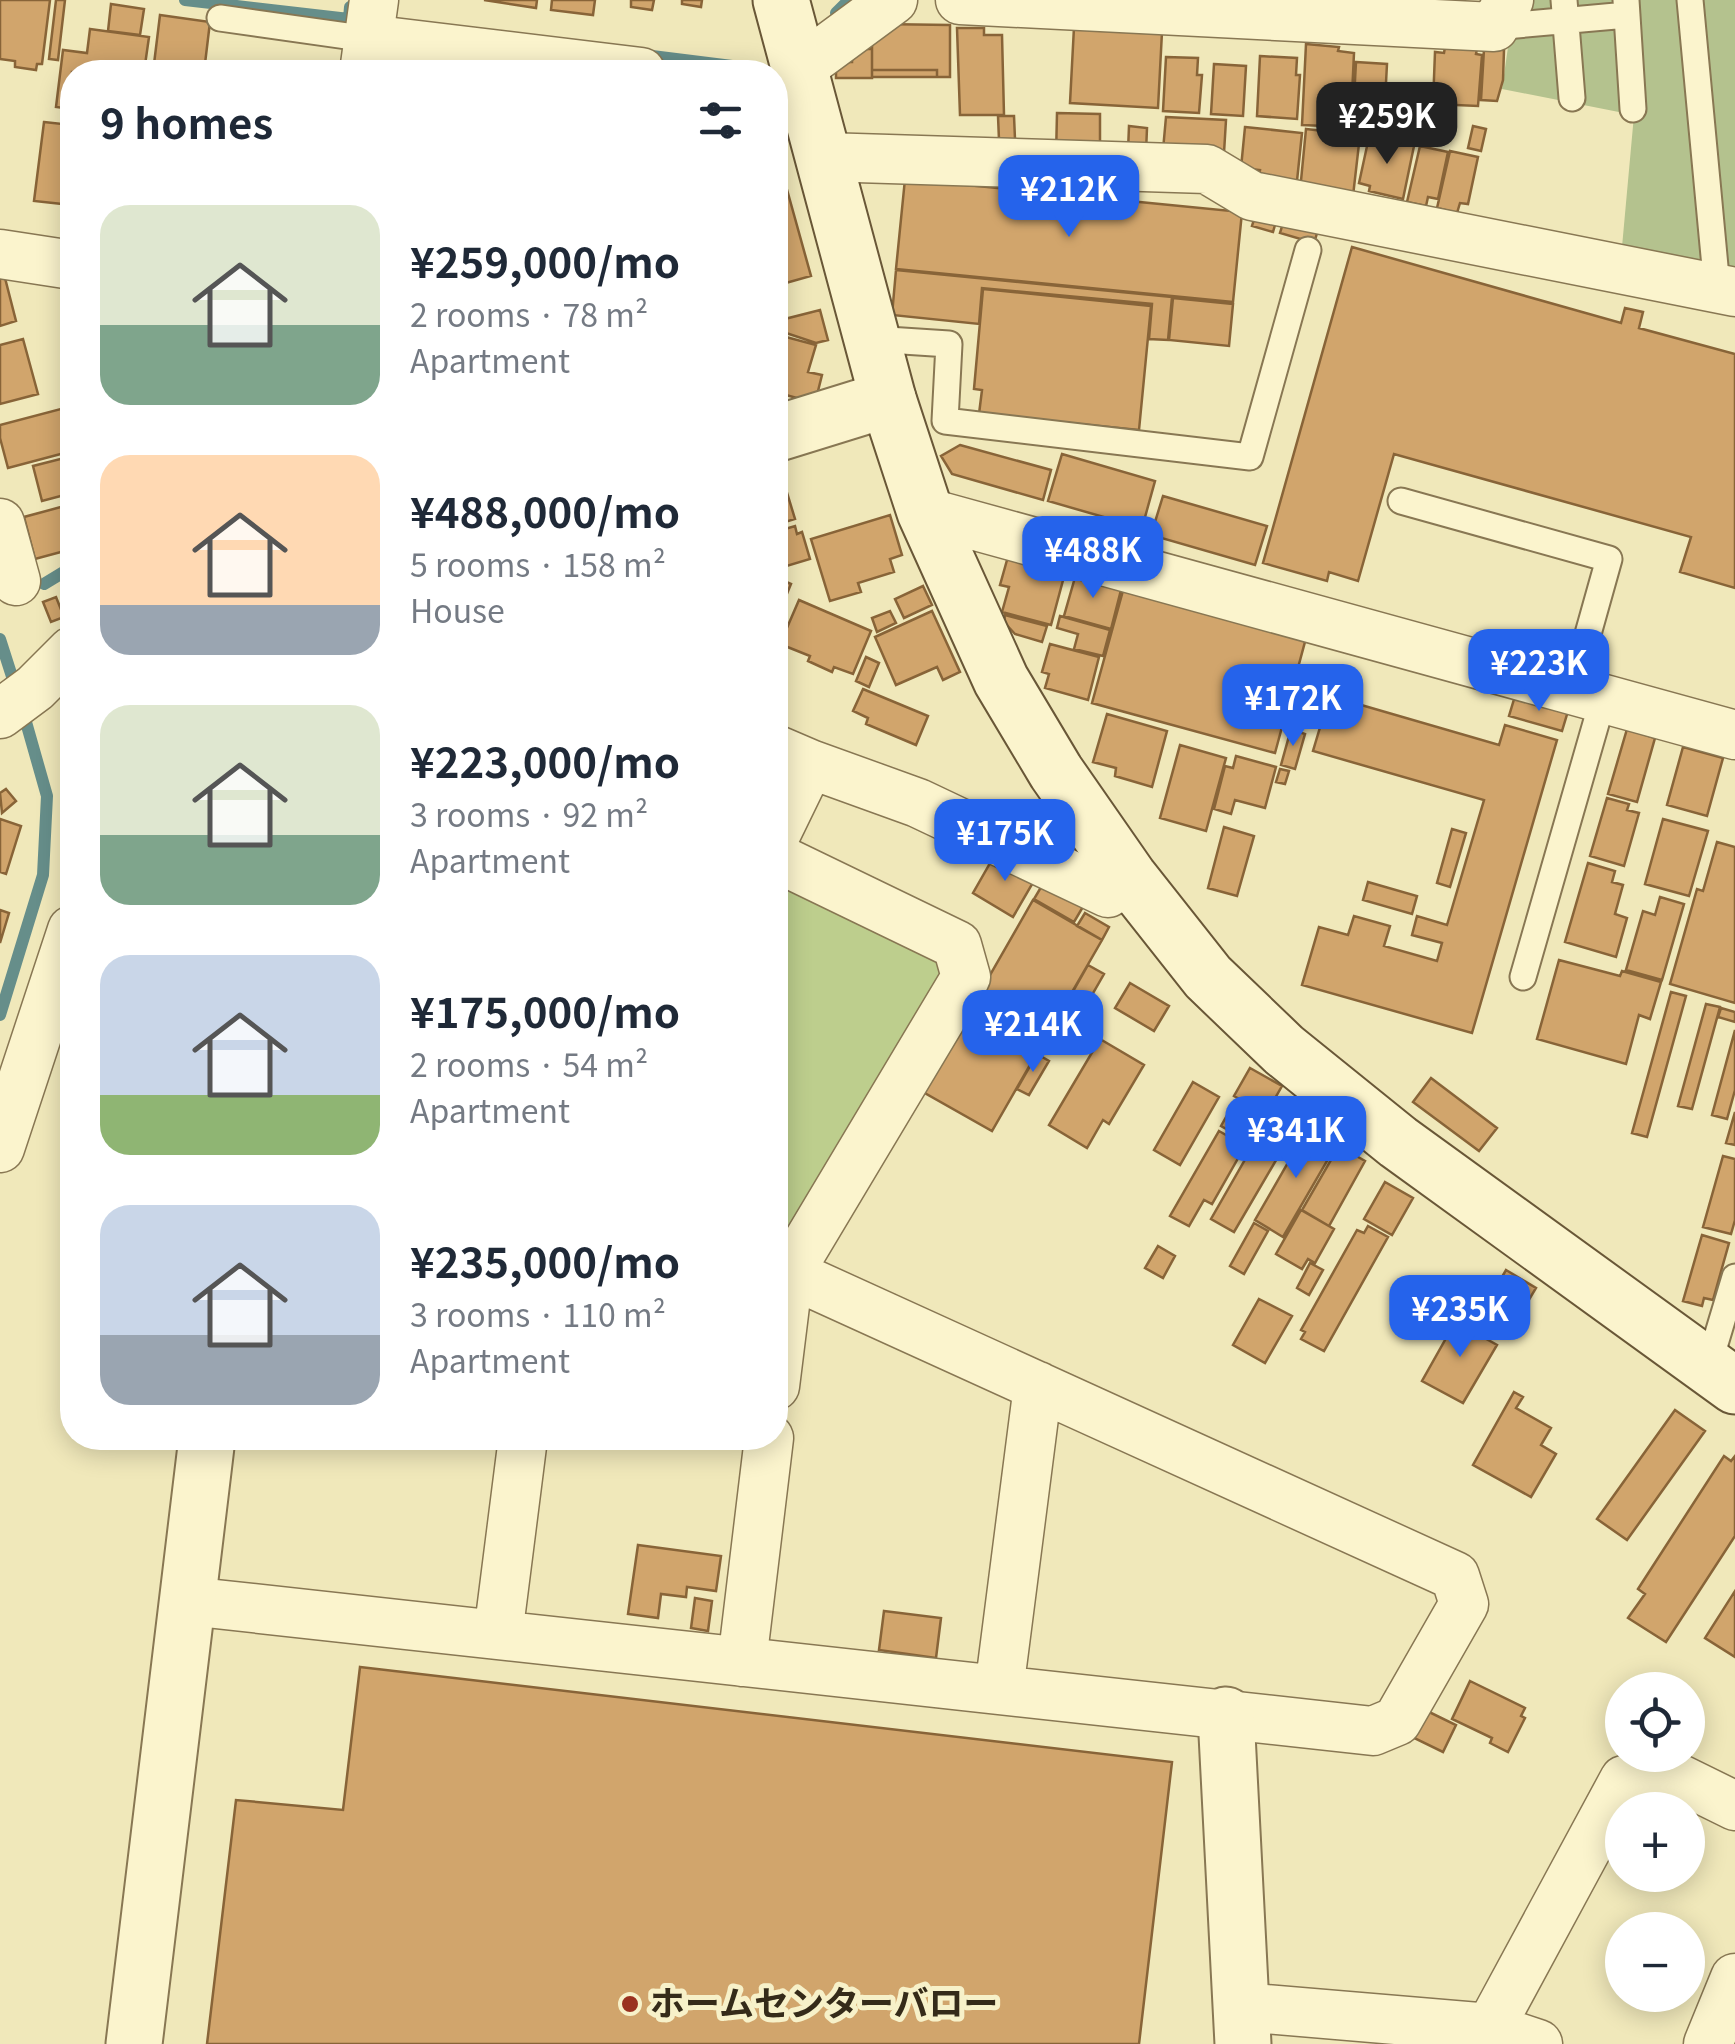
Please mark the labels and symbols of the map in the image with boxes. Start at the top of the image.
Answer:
pin: ¥259K [1317,82,1457,167]
pin: ¥212K [999,155,1139,240]
pin: ¥488K [1023,516,1163,601]
pin: ¥223K [1469,629,1609,714]
pin: ¥172K [1223,664,1363,749]
pin: ¥175K [935,799,1075,884]
pin: ¥214K [963,990,1103,1075]
pin: ¥341K [1226,1096,1366,1181]
pin: ¥235K [1390,1275,1530,1360]
place label: ホームセンターバロー [650,1975,999,2026]
marker: ホームセンターバロー [619,1993,641,2015]

